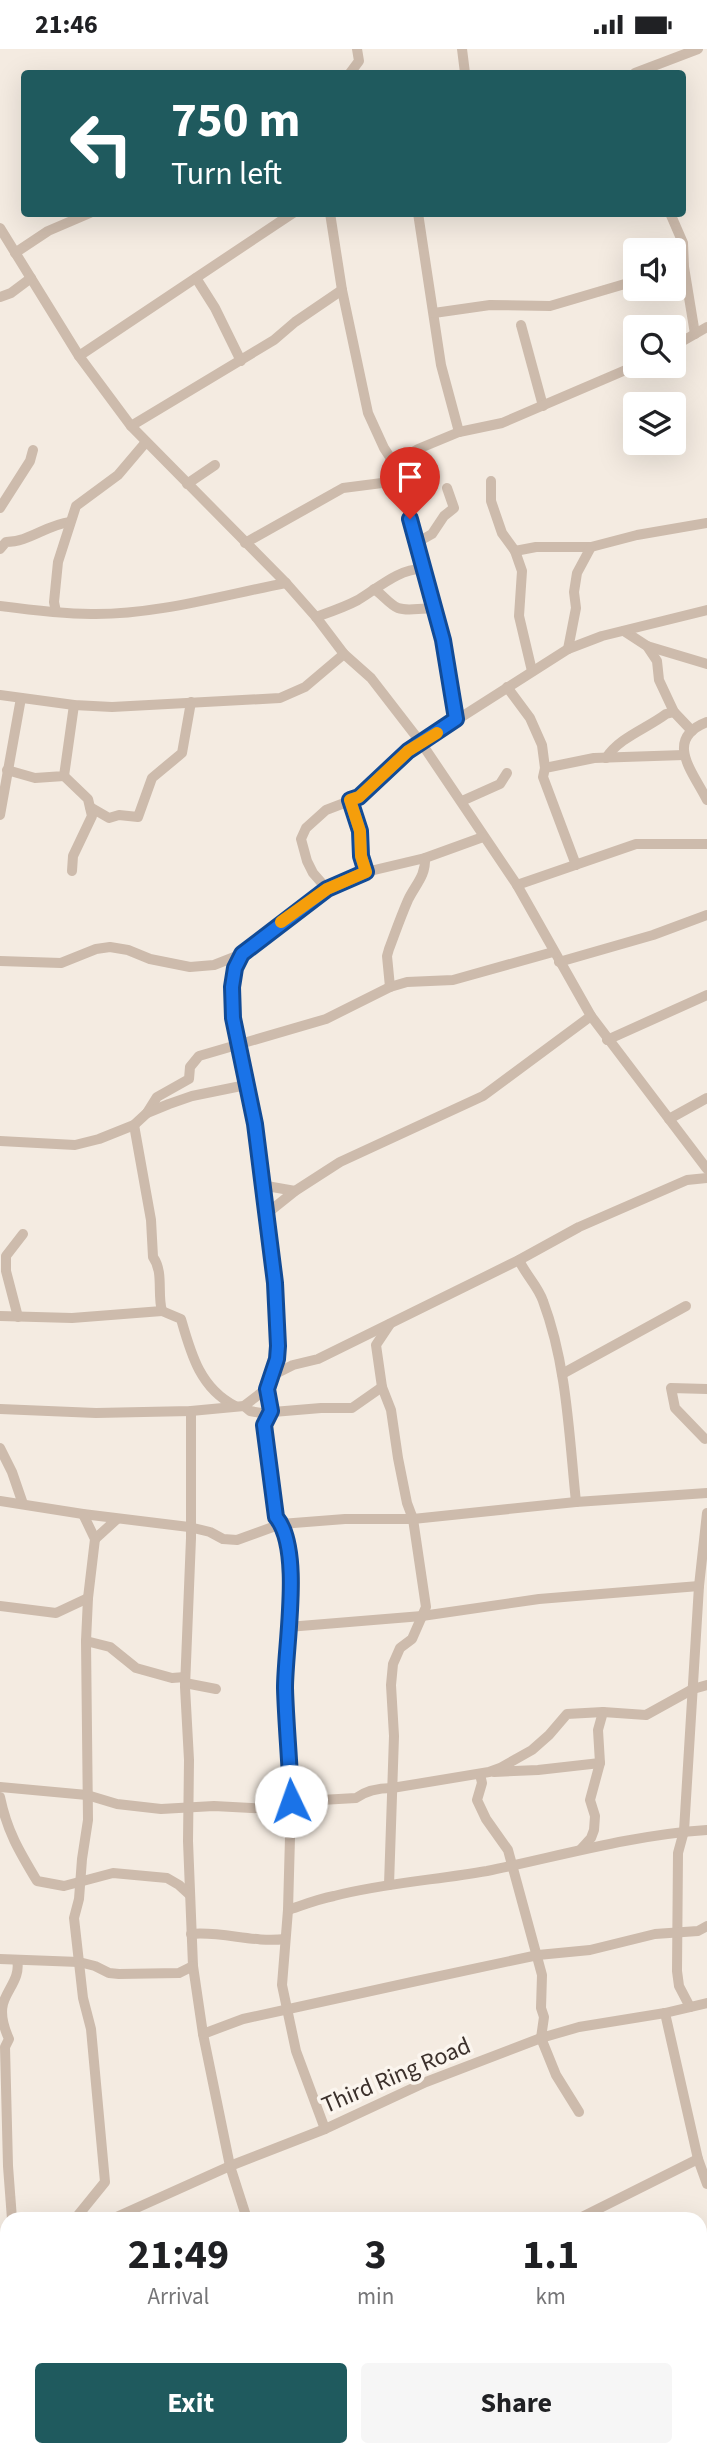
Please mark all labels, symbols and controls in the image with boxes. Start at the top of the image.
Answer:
text: 21:46 [35,6,98,43]
text: 750 m [171,86,300,156]
icon: left [56,98,147,189]
text: Turn left [171,151,282,197]
map controls [623,238,686,455]
button: sound [623,238,686,301]
button: search [623,315,686,378]
button: layers [623,392,686,455]
pin [380,447,440,519]
icon: arrive [391,458,429,496]
position arrow [254,1764,328,1838]
street label: Third Ring Road [316,2028,476,2123]
text: 21:49 [128,2225,229,2285]
text: 3 [365,2225,387,2285]
text: 1.1 [522,2225,579,2285]
text: Arrival [148,2280,209,2313]
text: min [357,2280,394,2313]
text: km [535,2280,566,2313]
button: Exit [35,2363,347,2443]
button: Share [361,2363,672,2443]

